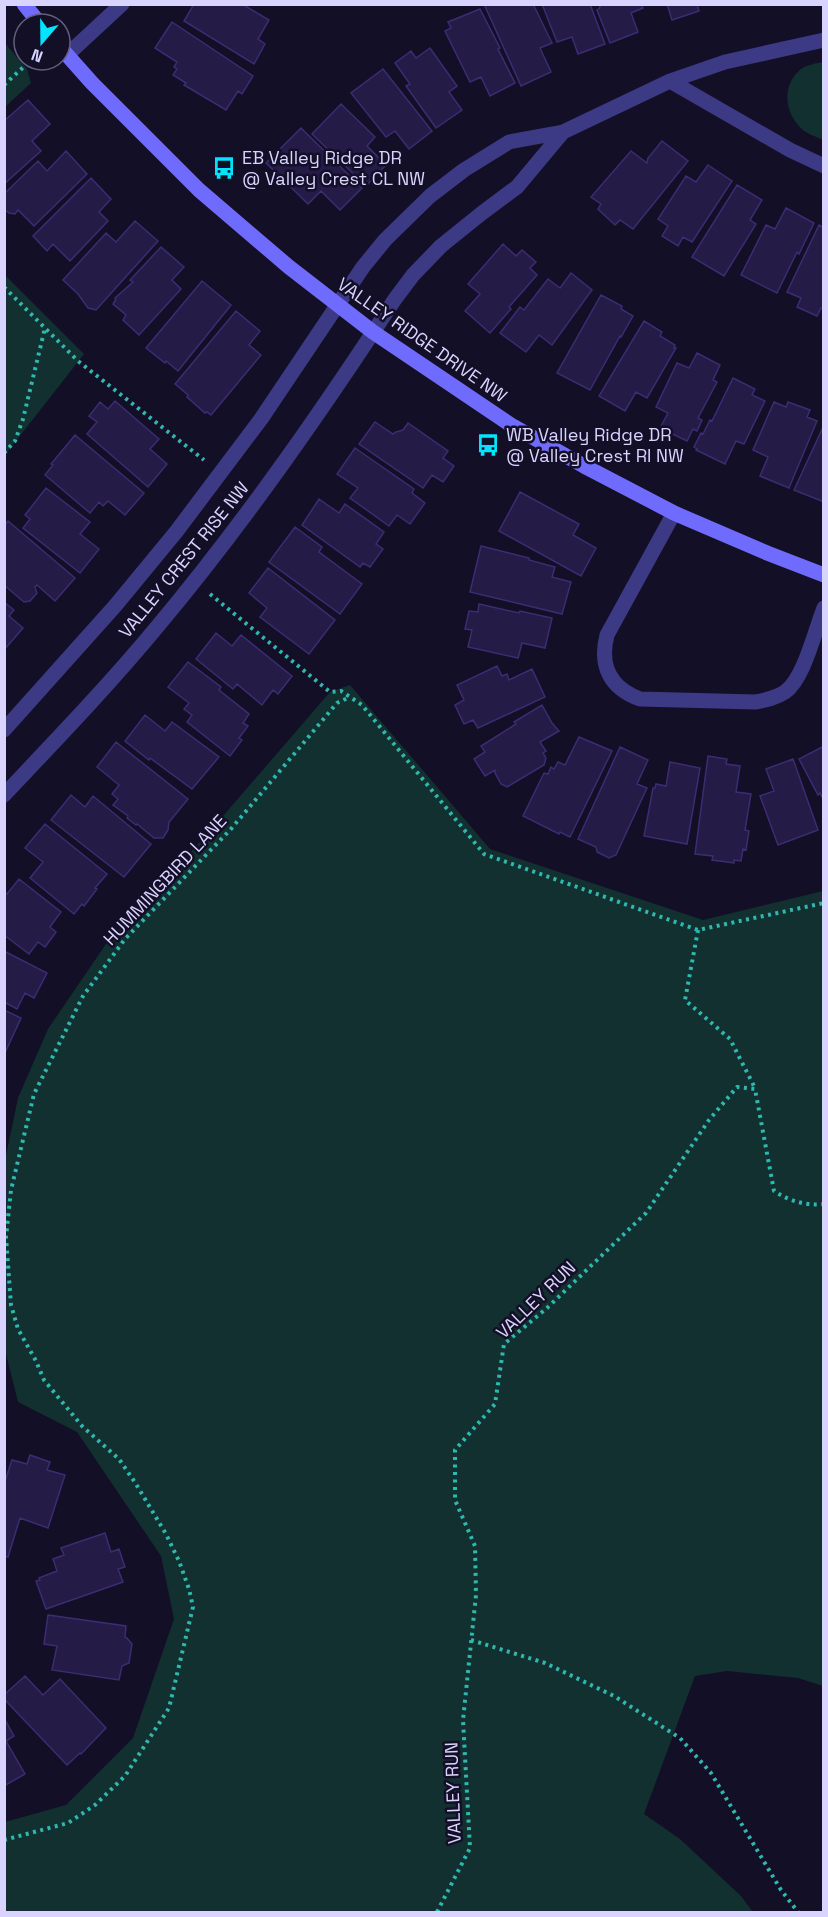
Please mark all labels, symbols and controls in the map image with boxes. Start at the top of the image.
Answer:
north arrow [12,12,72,72]
text: N [28,44,46,67]
place label: EB Valley Ridge DR @ Valley Crest CL NW [242,146,425,190]
bus stop icon: EB Valley Ridge DR @ Valley Crest CL NW [211,155,237,181]
street label: VALLEY RIDGE DRIVE NW [333,272,512,407]
place label: WB Valley Ridge DR @ Valley Crest RI NW [506,423,684,467]
bus stop icon: WB Valley Ridge DR @ Valley Crest RI NW [475,432,501,458]
street label: VALLEY CREST RISE NW [114,477,254,642]
street label: HUMMINGBIRD LANE [98,809,231,950]
street label: VALLEY RUN [491,1256,580,1343]
street label: VALLEY RUN [439,1742,466,1844]

